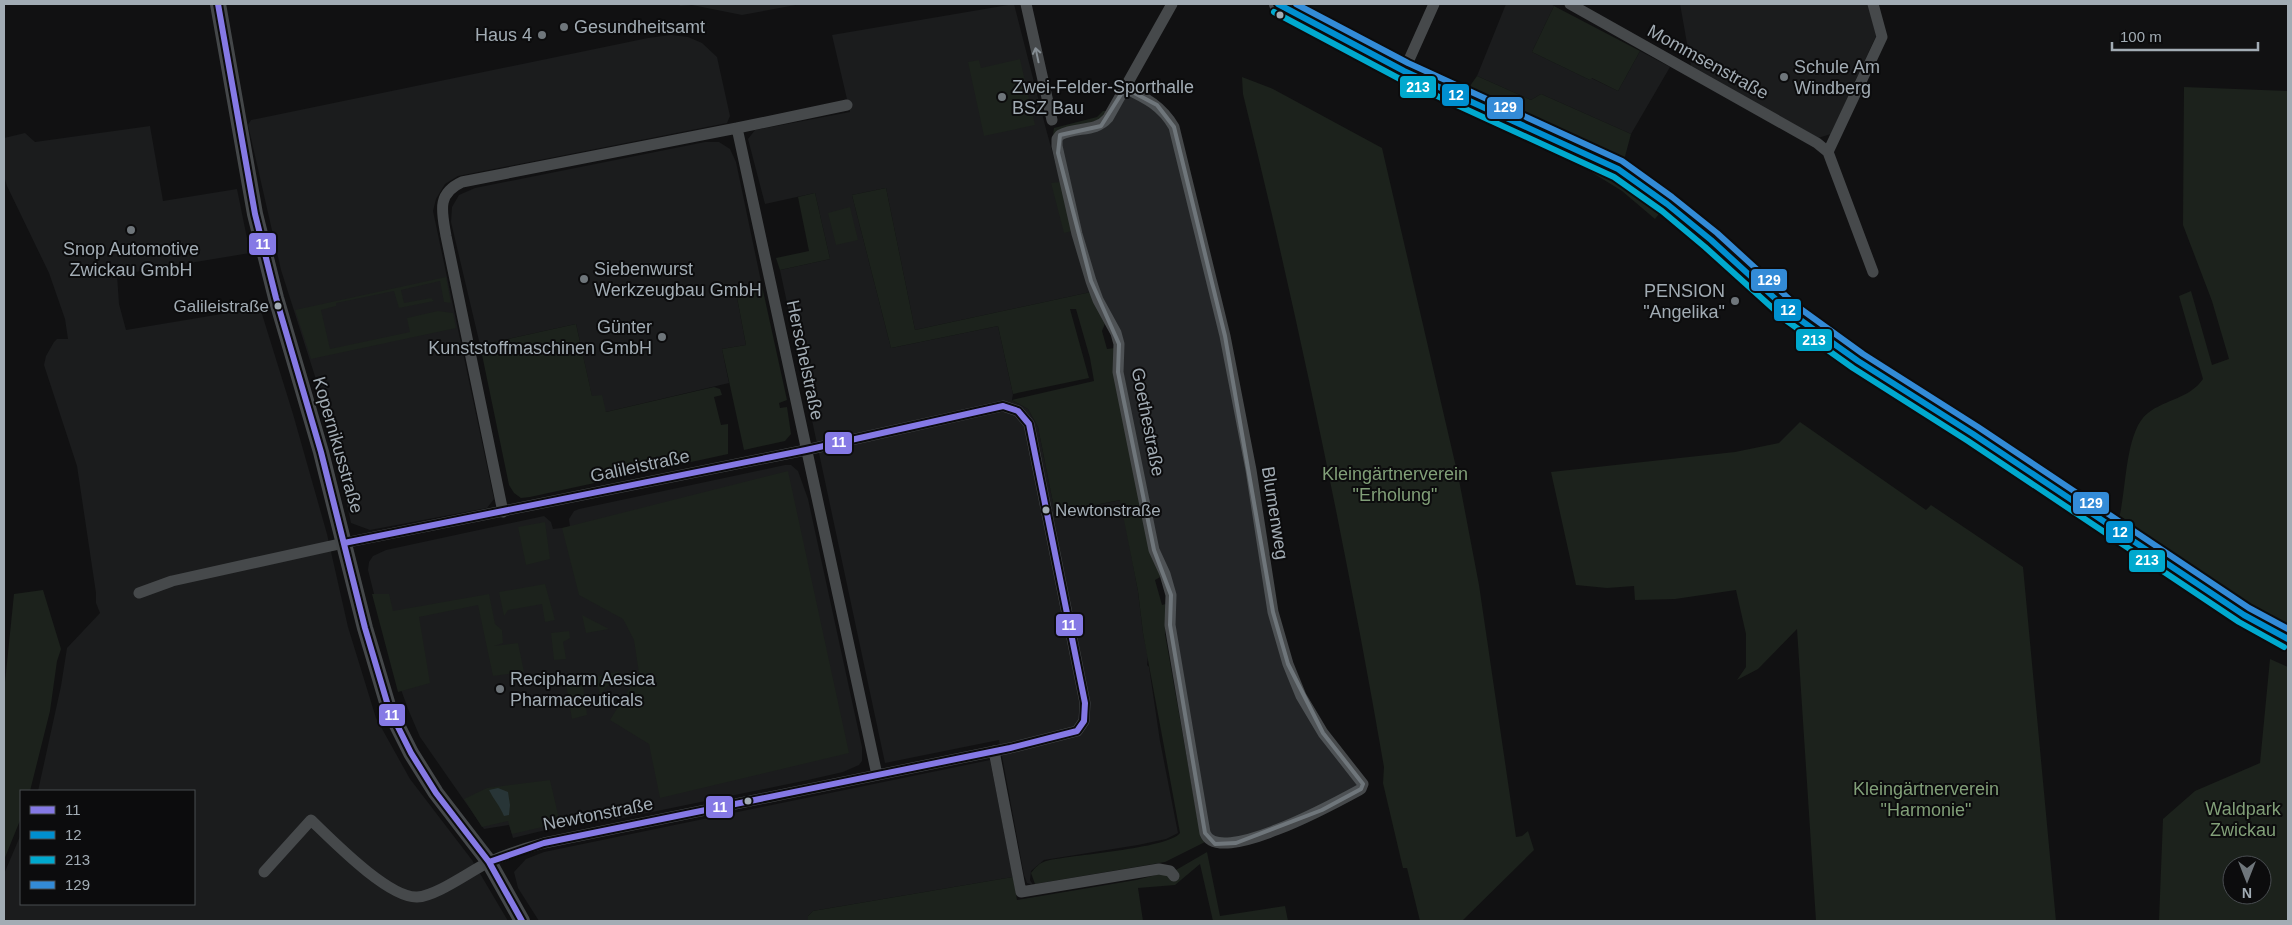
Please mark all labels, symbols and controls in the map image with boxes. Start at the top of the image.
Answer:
unlabelled marker [1275,10,1285,20]
place label: Gesundheitsamt [574,17,705,37]
scale bar [2112,20,2258,52]
marker: Gesundheitsamt [558,21,570,33]
street label: Mommsenstraße [1644,21,1772,103]
place label: Haus 4 [475,25,532,45]
text: 100 m [2120,28,2162,45]
marker: Haus 4 [536,29,548,41]
one-way arrow [1032,48,1042,64]
place label: Schule Am Windberg [1794,57,1880,98]
marker: Schule Am Windberg [1778,71,1790,83]
line badge: 213 [1399,75,1437,99]
place label: Zwei-Felder-Sporthalle BSZ Bau [1012,77,1194,118]
text: 213 [1406,79,1430,95]
line badge: 12 [1441,83,1470,107]
text: 12 [1448,87,1464,103]
marker: Zwei-Felder-Sporthalle BSZ Bau [996,91,1008,103]
line badge: 129 [1486,96,1524,120]
text: 129 [1493,99,1517,115]
marker: Snop Automotive Zwickau GmbH [125,224,137,236]
line badge: 11 [248,232,277,256]
text: 11 [256,236,271,252]
place label: Snop Automotive Zwickau GmbH [63,239,199,280]
place label: Siebenwurst Werkzeugbau GmbH [594,259,762,300]
line badge: 129 [1750,268,1788,292]
text: 129 [1757,272,1781,288]
marker: Siebenwurst Werkzeugbau GmbH [578,273,590,285]
place label: PENSION "Angelika" [1643,281,1725,322]
marker: PENSION "Angelika" [1729,295,1741,307]
place label: Galileistraße [174,297,269,316]
street label: Herschelstraße [783,298,827,422]
line badge: 12 [1773,298,1802,322]
marker: Galileistraße [273,301,283,311]
text: 12 [1780,302,1796,318]
place label: Günter Kunststoffmaschinen GmbH [428,317,652,358]
line badge: 213 [1795,328,1833,352]
marker: Günter Kunststoffmaschinen GmbH [656,331,668,343]
text: 213 [1802,332,1826,348]
street label: Goethestraße [1128,366,1168,478]
street label: Kopernikusstraße [309,374,367,516]
line badge: 11 [824,431,853,455]
text: 11 [832,434,847,450]
street label: Galileistraße [589,446,691,486]
park label: Kleingärtnerverein "Erholung" [1322,464,1468,505]
street label: Blumenweg [1258,465,1292,561]
line badge: 129 [2072,491,2110,515]
text: 129 [2079,495,2103,511]
place label: Newtonstraße [1055,501,1161,520]
marker: Newtonstraße [1041,505,1051,515]
line badge: 12 [2105,520,2134,544]
text: 12 [2112,524,2128,540]
line badge: 213 [2128,549,2166,573]
text: 213 [2135,552,2159,568]
line badge: 11 [1055,613,1084,637]
text: 11 [1062,617,1077,633]
place label: Recipharm Aesica Pharmaceuticals [510,669,656,710]
marker: Recipharm Aesica Pharmaceuticals [494,683,506,695]
line badge: 11 [378,703,406,727]
text: 11 [385,707,400,723]
park label: Kleingärtnerverein "Harmonie" [1853,779,1999,820]
legend [20,790,195,905]
street label: Newtonstraße [541,793,655,835]
line badge: 11 [705,795,734,819]
unlabelled marker [743,796,753,806]
text: 11 [713,799,728,815]
park label: Waldpark Zwickau [2205,799,2282,840]
text: 11 [65,801,81,818]
text: 12 [65,826,82,843]
text: 213 [65,851,90,868]
north arrow [2222,855,2272,905]
text: 129 [65,876,90,893]
text: N [2242,885,2252,901]

